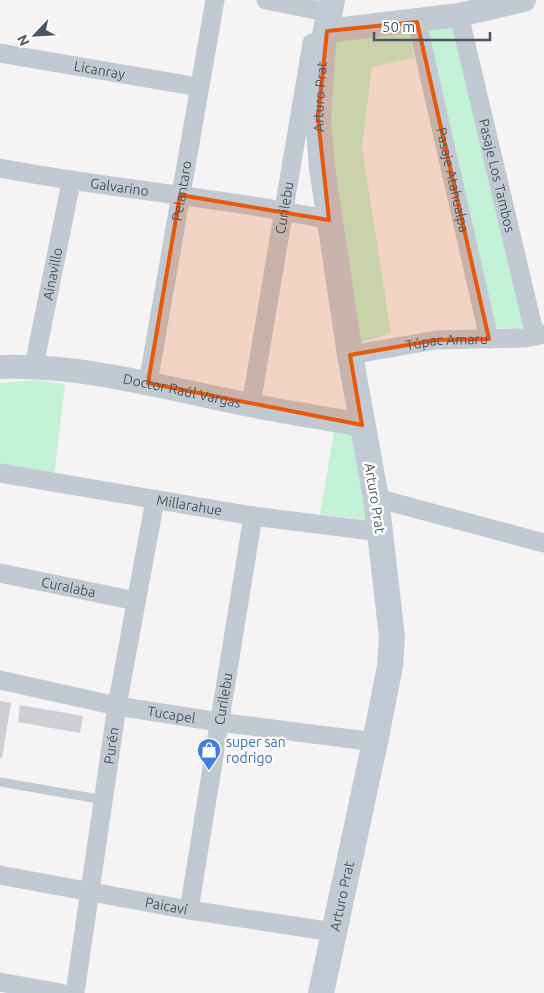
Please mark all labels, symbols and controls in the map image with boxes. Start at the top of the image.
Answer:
north arrow [10,10,60,60]
scale bar [374,10,490,42]
text: 50 m [382,18,415,35]
text: N [14,32,33,49]
street label: Licanray [73,58,127,82]
street label: Arturo Prat [310,60,330,133]
street label: Pasaje Los Tambos [476,117,518,234]
street label: Pasaje Atahualpa [433,126,473,234]
street label: Pelantaro [168,160,195,222]
street label: Galvarino [89,175,150,199]
street label: Curilebu [272,180,297,235]
street label: Ainavillo [39,246,66,302]
street label: Túpac Amaru [405,331,488,353]
street label: Doctor Raúl Vargas [122,371,242,411]
street label: Arturo Prat [362,462,389,535]
street label: Millarahue [155,492,223,519]
street label: Curalaba [40,574,97,601]
street label: Curilebu [211,671,235,726]
street label: Tucapel [146,703,197,726]
street label: Purén [101,726,122,765]
place label: super san rodrigo [226,734,286,766]
shop icon: super san rodrigo [196,737,222,771]
street label: Arturo Prat [327,859,357,933]
street label: Paicaví [144,894,189,918]

